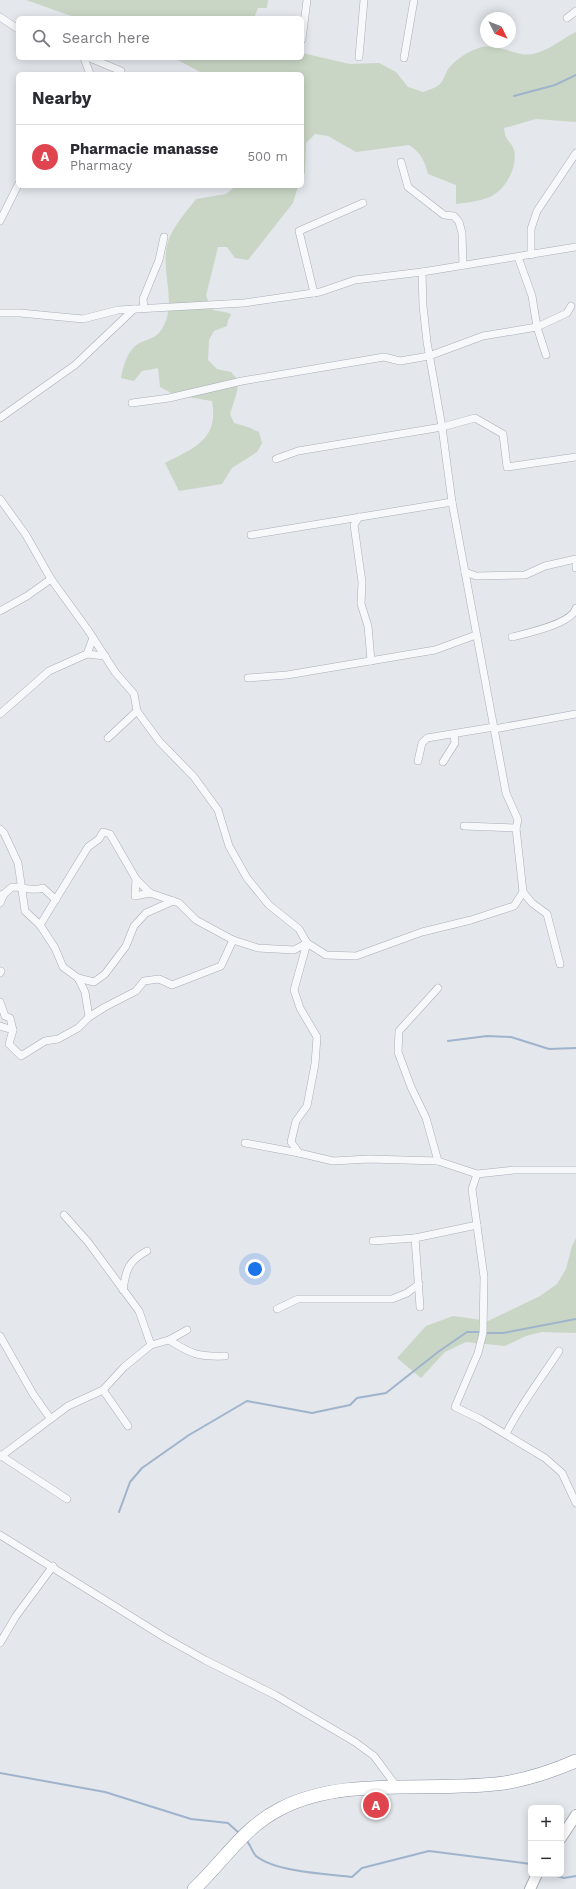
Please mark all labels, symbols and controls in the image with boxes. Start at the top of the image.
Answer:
north arrow [480,12,516,48]
search box [16,16,304,60]
icon: search [30,27,52,49]
text: Search here [62,29,150,47]
text: Nearby [32,88,91,108]
text: Pharmacie manasse [70,140,218,158]
text: A [41,149,49,164]
text: 500 m [247,149,288,164]
text: Pharmacy [70,158,132,173]
your location [245,1259,265,1279]
pin: A [363,1790,389,1820]
map controls [528,1805,564,1877]
button: + [528,1805,564,1841]
button: − [528,1841,564,1877]

